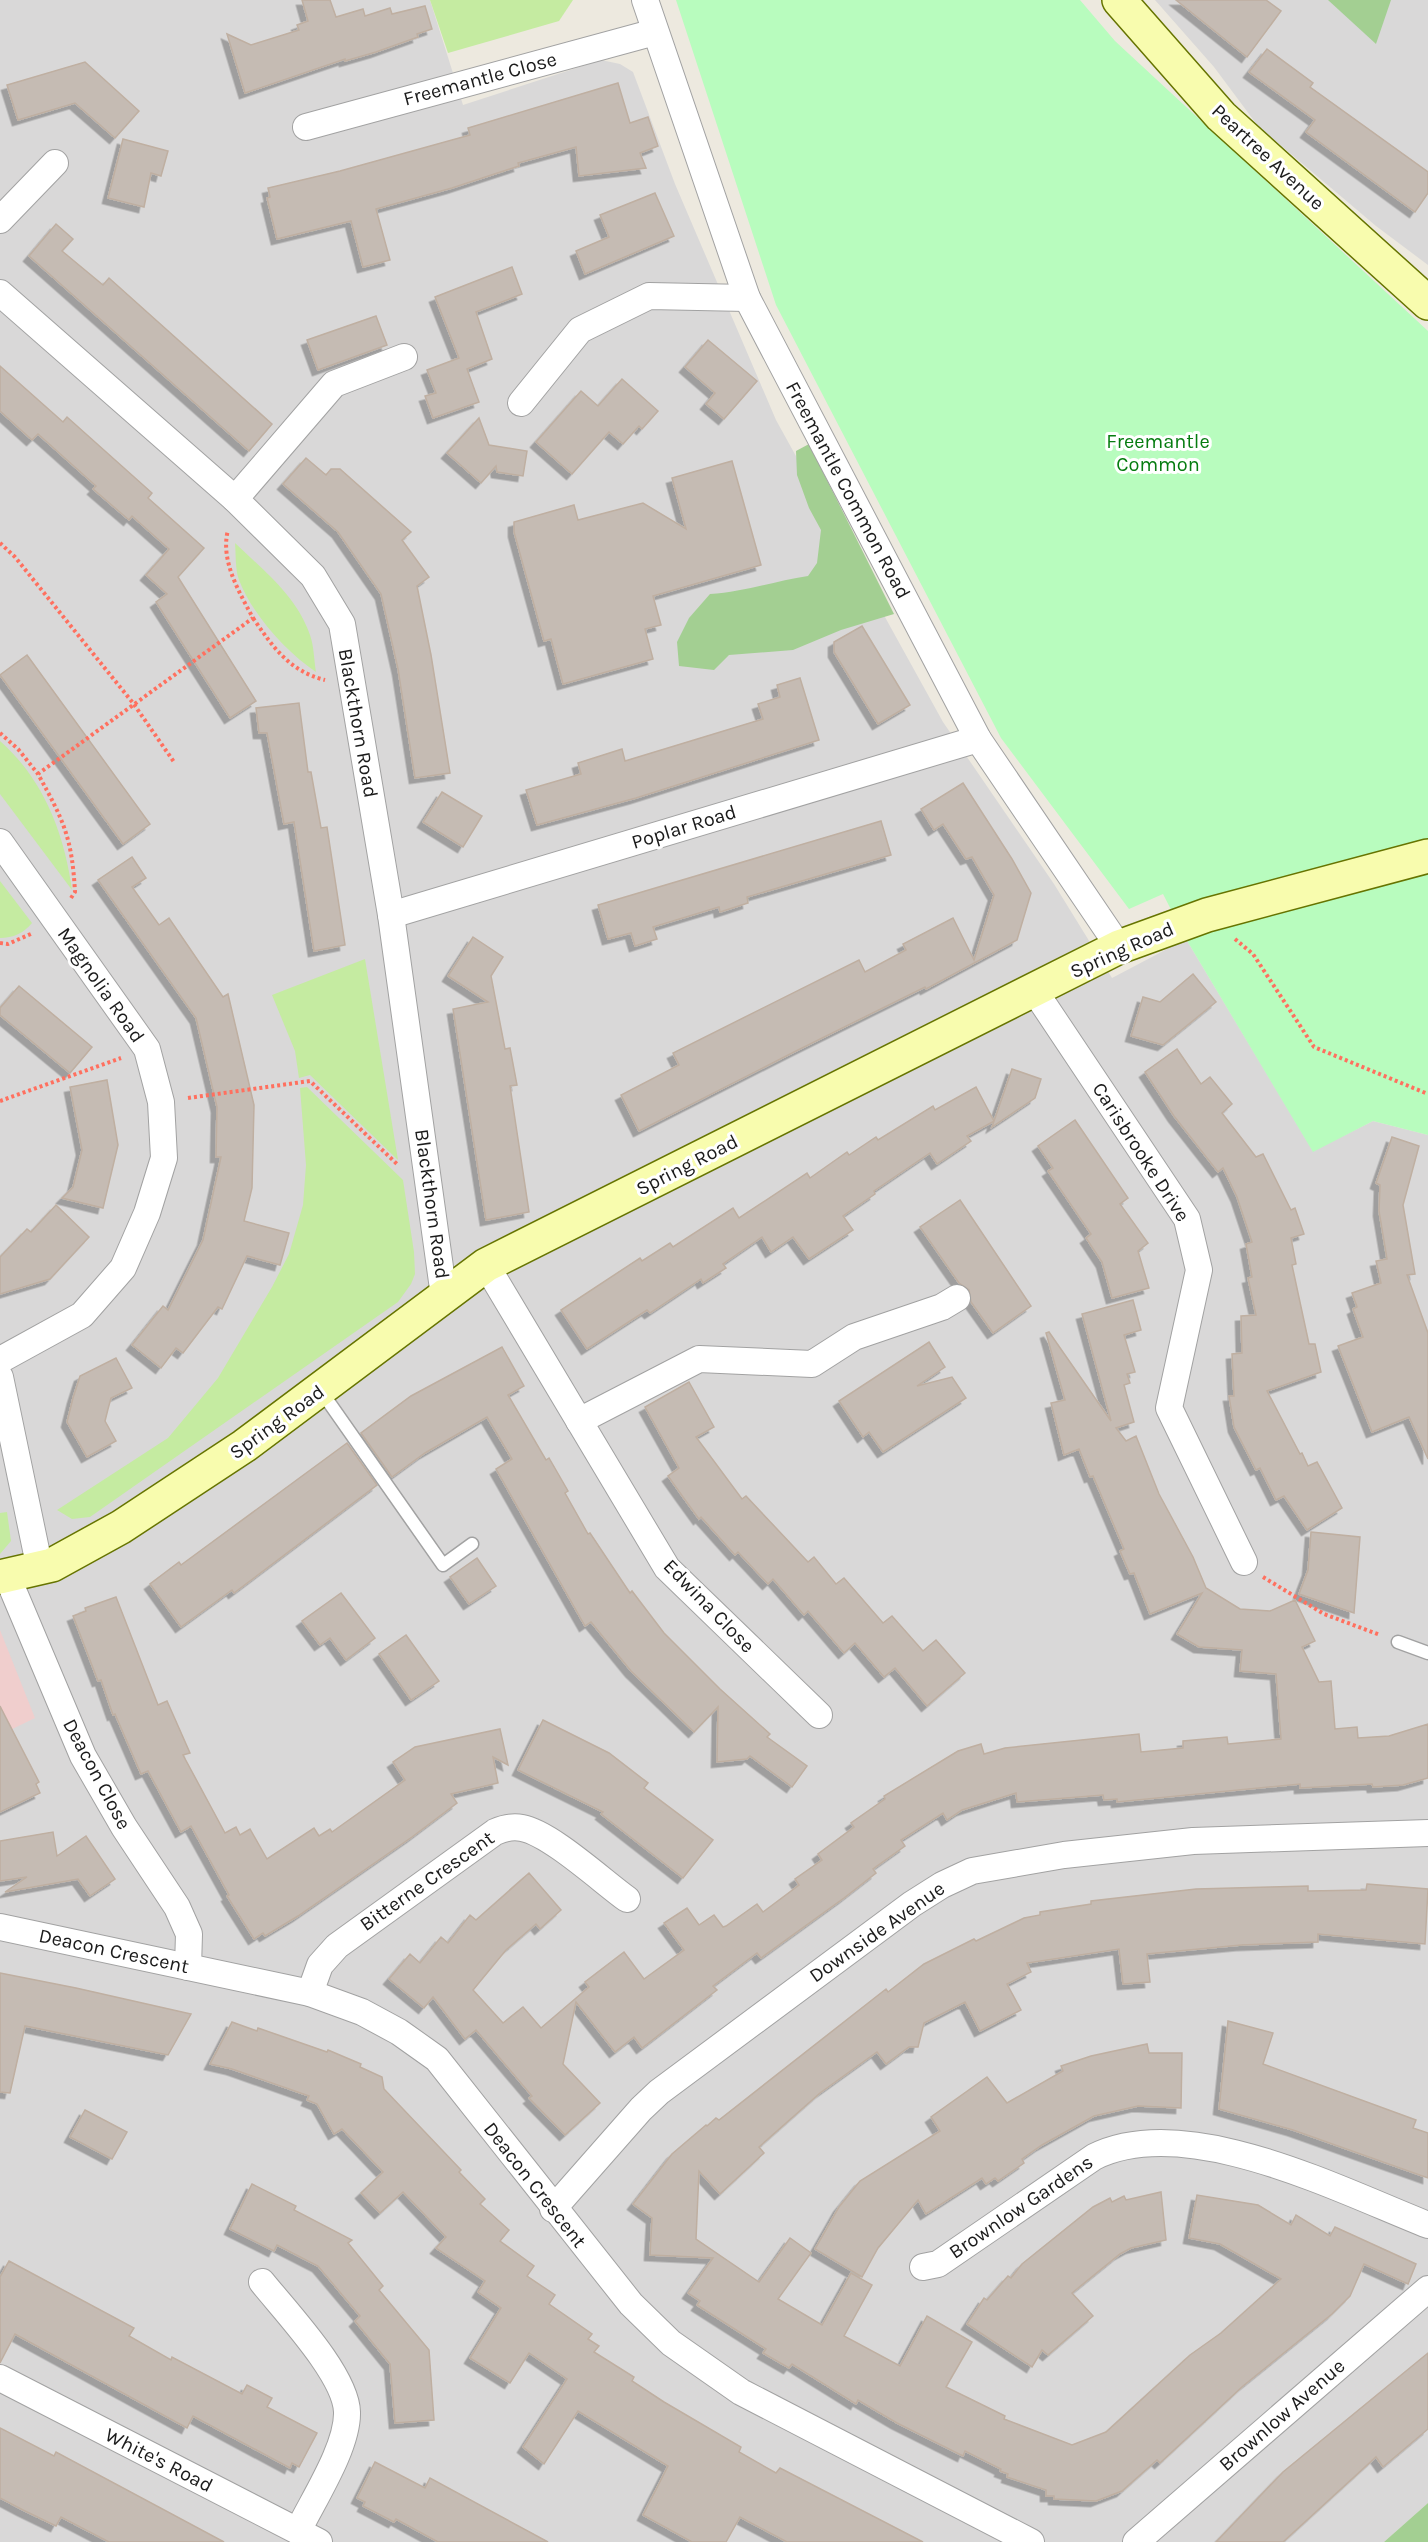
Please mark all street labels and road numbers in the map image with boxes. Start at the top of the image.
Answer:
street label: Freemantle Close [401,47,559,111]
street label: Peartree Avenue [1207,99,1329,215]
street label: Freemantle Common Road [781,378,915,602]
street label: Blackthorn Road [334,647,382,799]
street label: Poplar Road [629,800,739,854]
street label: Spring Road [1067,917,1177,983]
street label: Magnolia Road [53,923,149,1047]
street label: Carisbrooke Drive [1088,1078,1194,1226]
street label: Blackthorn Road [410,1128,454,1280]
street label: Spring Road [632,1130,742,1200]
street label: Spring Road [225,1380,329,1464]
street label: Edwina Close [659,1555,759,1657]
street label: Deacon Close [58,1715,136,1833]
street label: Bitterne Crescent [355,1826,499,1936]
street label: Downside Avenue [805,1877,949,1987]
street label: Deacon Crescent [37,1924,192,1978]
street label: Deacon Crescent [479,2118,591,2253]
street label: Brownlow Gardens [945,2150,1097,2264]
street label: Brownlow Avenue [1215,2354,1349,2476]
street label: White's Road [101,2423,217,2497]

